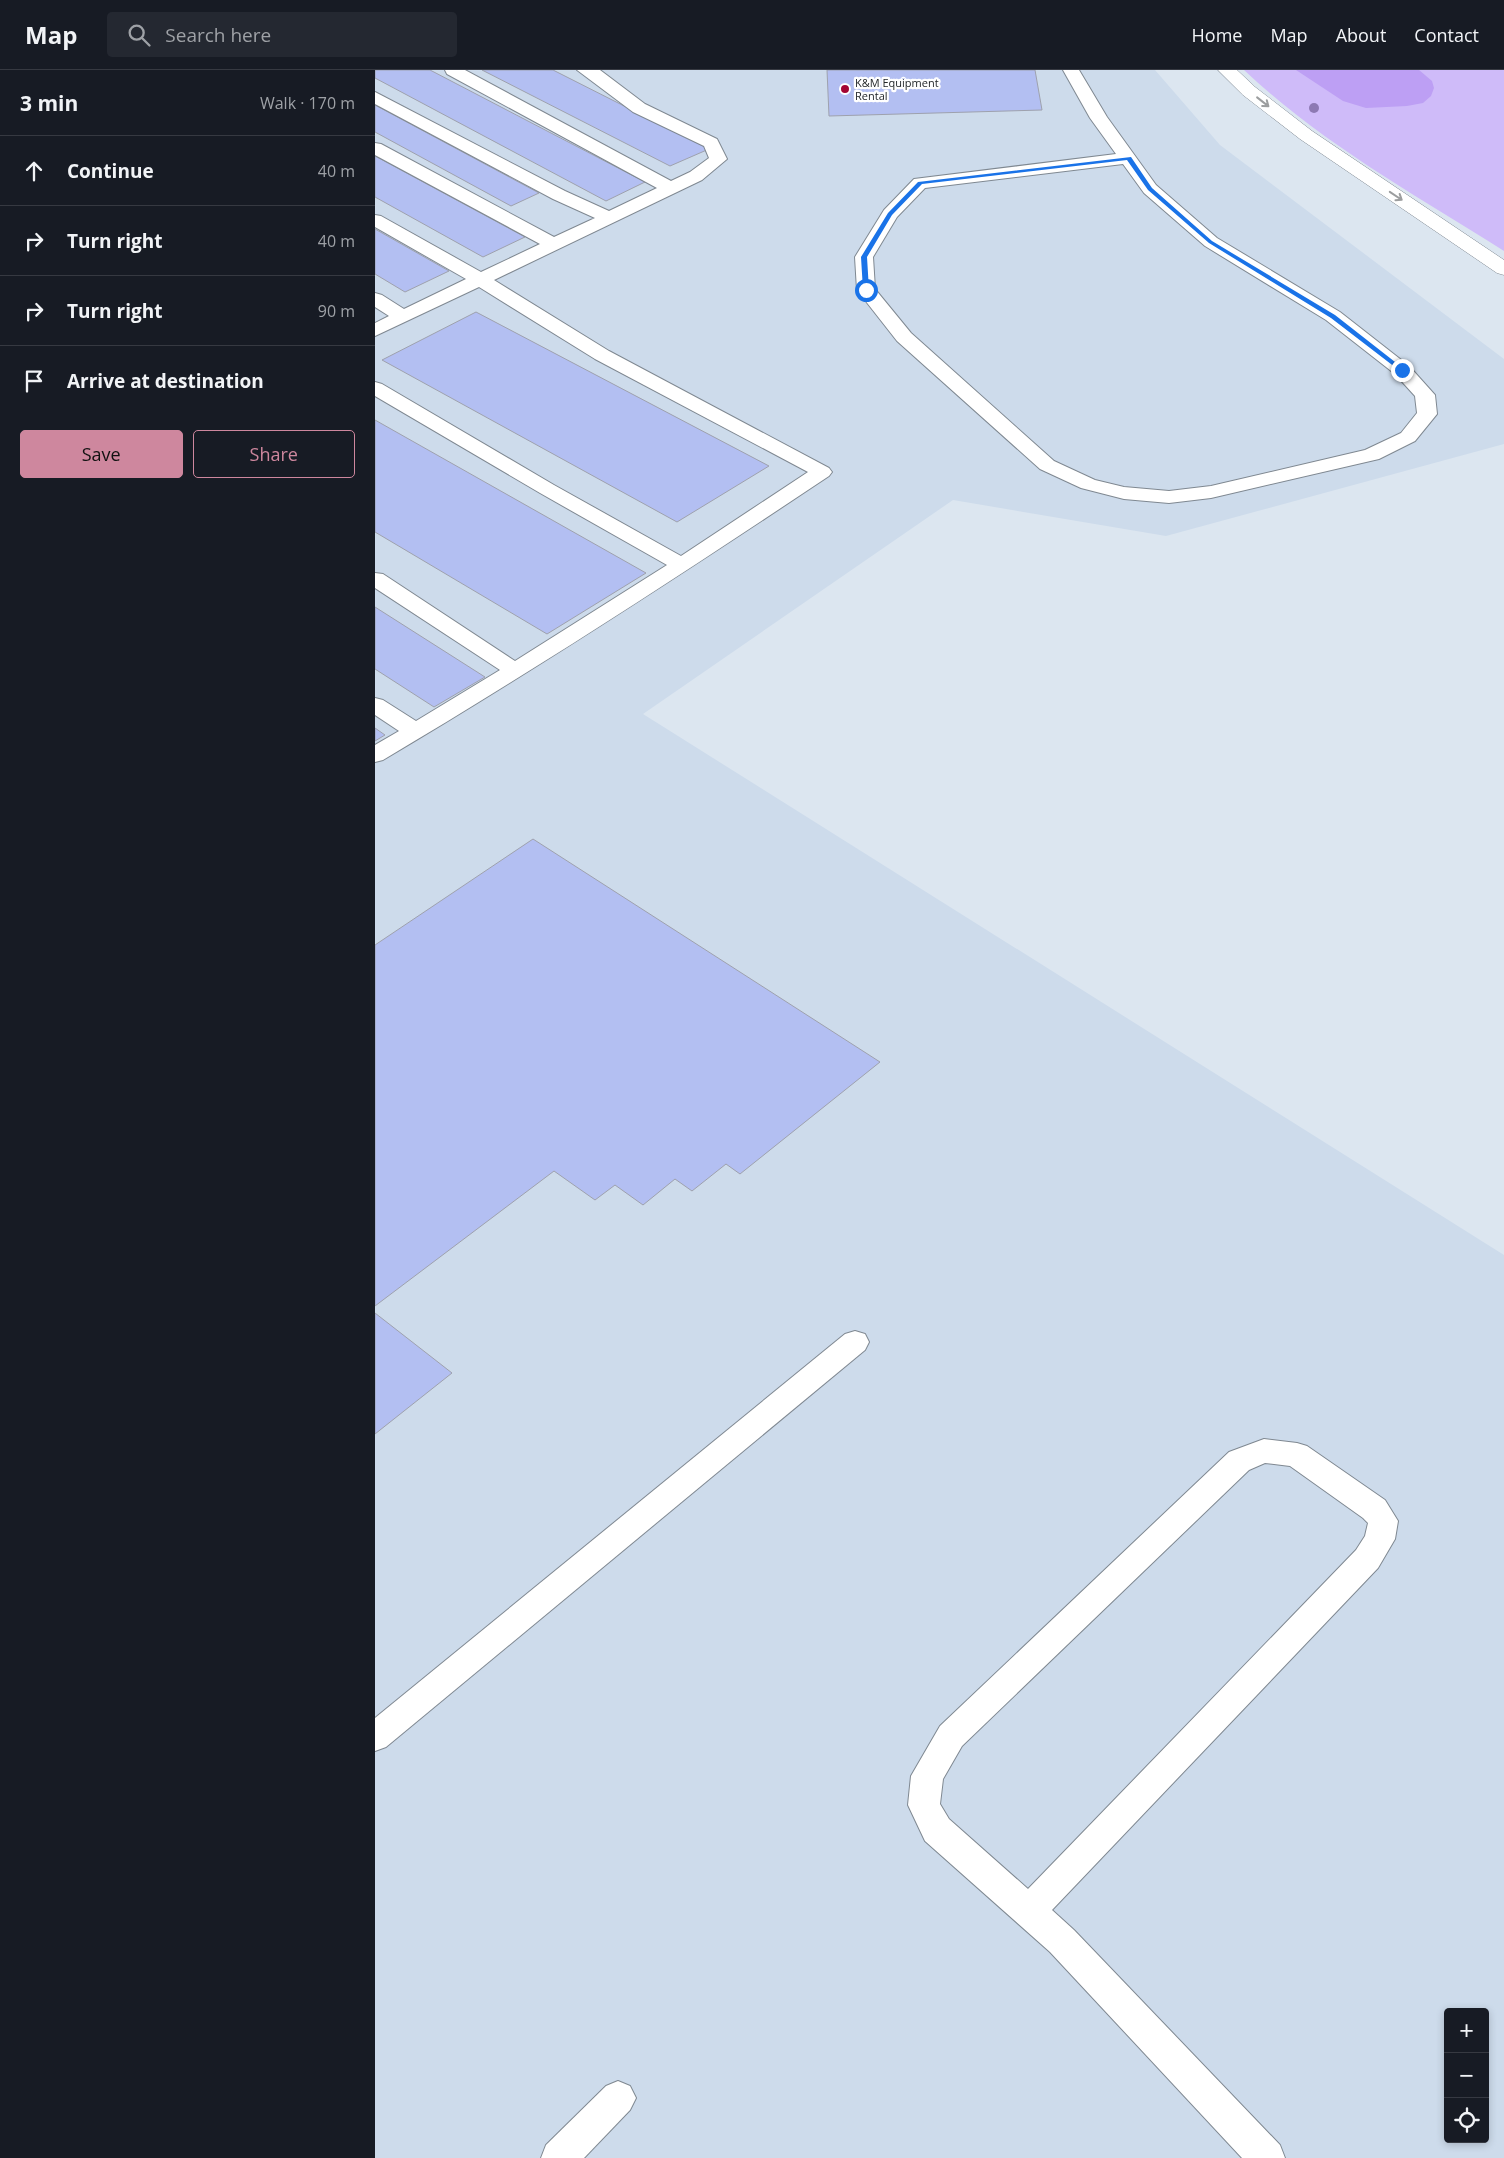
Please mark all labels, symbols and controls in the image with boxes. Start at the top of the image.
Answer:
search box [107,12,457,57]
text: Map [25,18,77,51]
icon: search [125,21,153,49]
text: Search here [165,22,271,48]
text: Home [1192,23,1242,47]
text: Map [1270,23,1308,47]
text: About [1336,23,1386,47]
text: Contact [1414,23,1479,47]
place label: K&M Equipment Rental [855,75,939,103]
marker: K&M Equipment Rental [839,83,851,95]
text: 3 min [20,89,78,117]
text: Walk · 170 m [260,92,355,114]
one-way arrow [1256,97,1270,107]
icon: ahead [20,157,48,185]
text: Continue [67,158,154,184]
text: 40 m [318,160,355,182]
one-way arrow [1389,191,1403,201]
icon: right [20,227,48,255]
text: Turn right [67,228,162,254]
text: 40 m [318,230,355,252]
route start [855,279,878,302]
icon: right [20,297,48,325]
text: Turn right [67,298,162,324]
text: 90 m [318,300,355,322]
route end [1391,359,1414,382]
icon: arrive [20,367,48,395]
text: Arrive at destination [67,368,264,394]
button: Save [20,430,183,478]
button: Share [193,430,355,478]
map controls [1444,2008,1489,2143]
button: + [1444,2008,1489,2053]
button: − [1444,2053,1489,2098]
button: locate [1444,2098,1489,2143]

